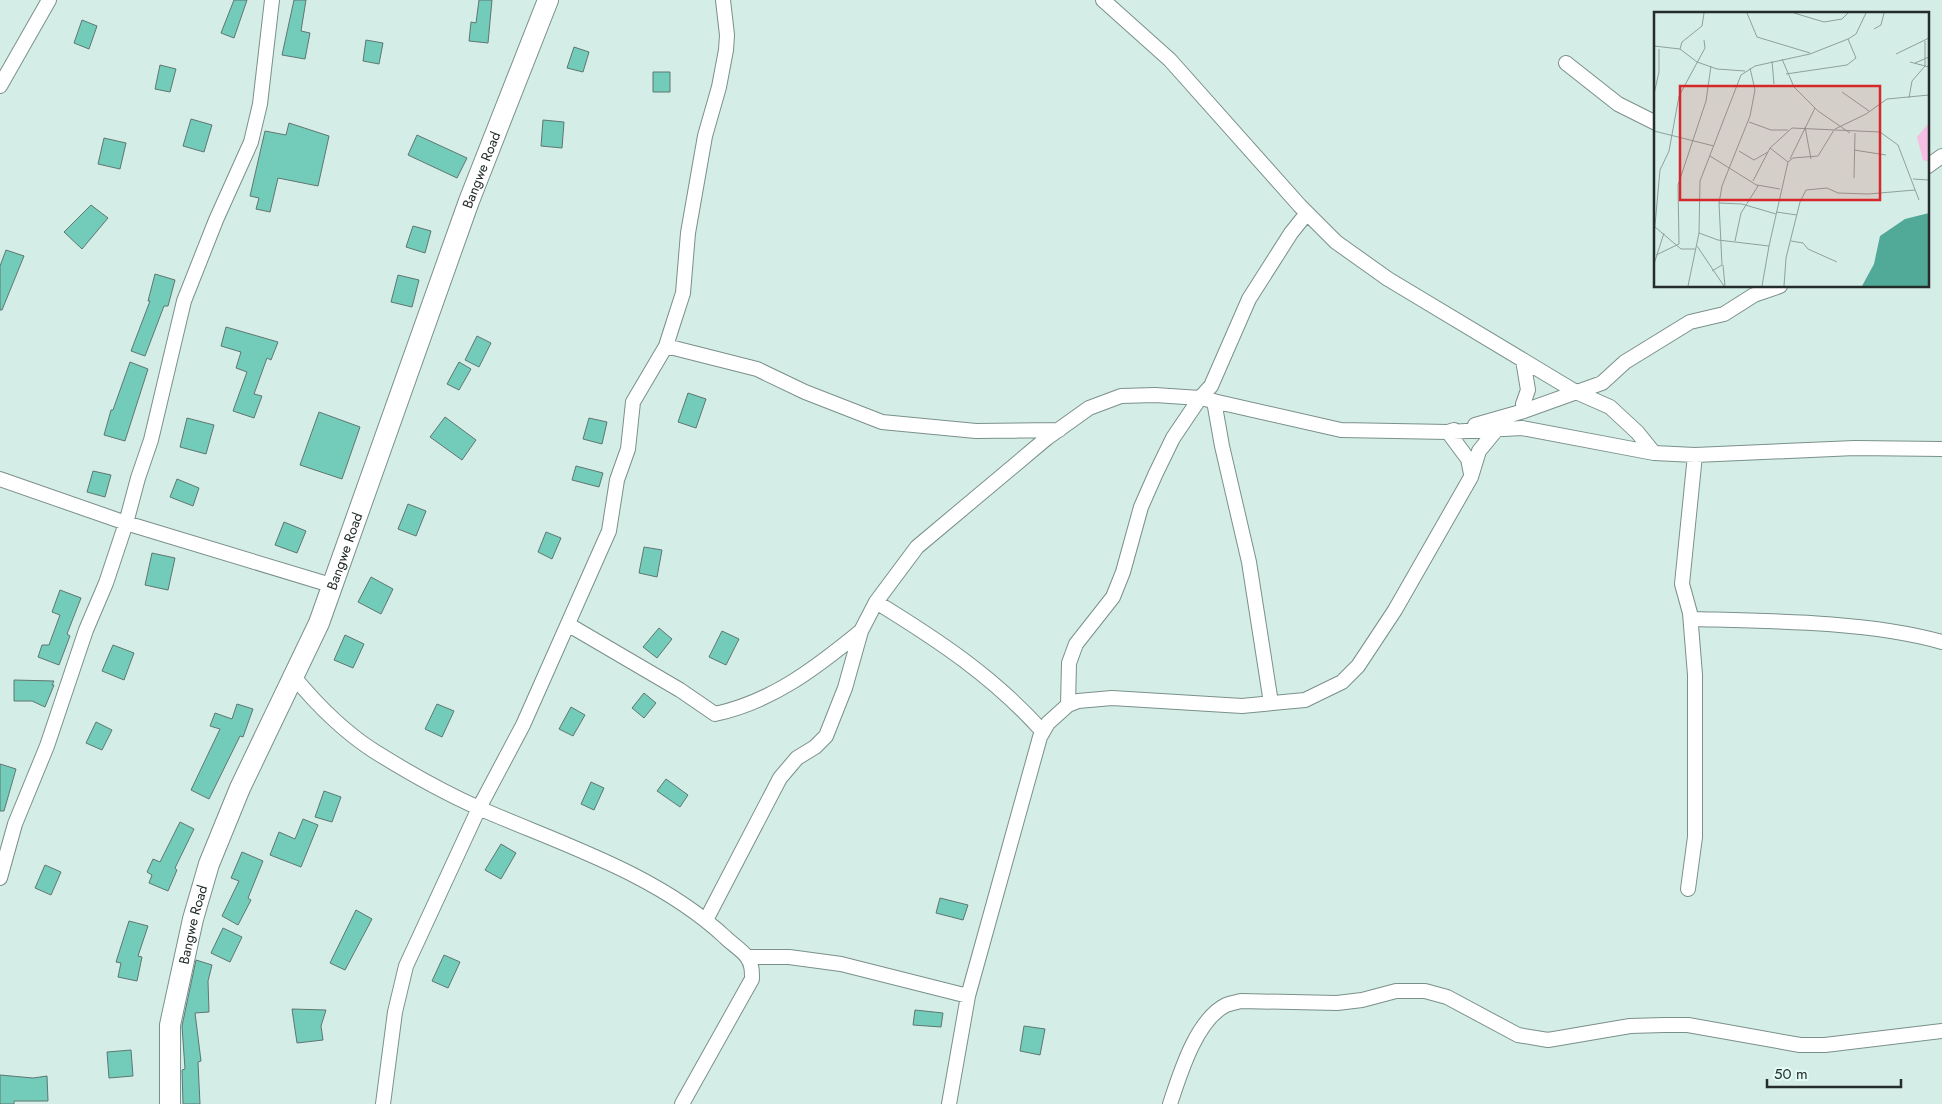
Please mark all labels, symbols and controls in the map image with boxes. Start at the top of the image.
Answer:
inset map [1654,12,1930,288]
street label: Bangwe Road [457,129,505,211]
street label: Bangwe Road [322,510,367,593]
street label: Bangwe Road [173,883,212,966]
scale bar [1767,1056,1901,1088]
text: 50 m [1774,1063,1808,1085]

